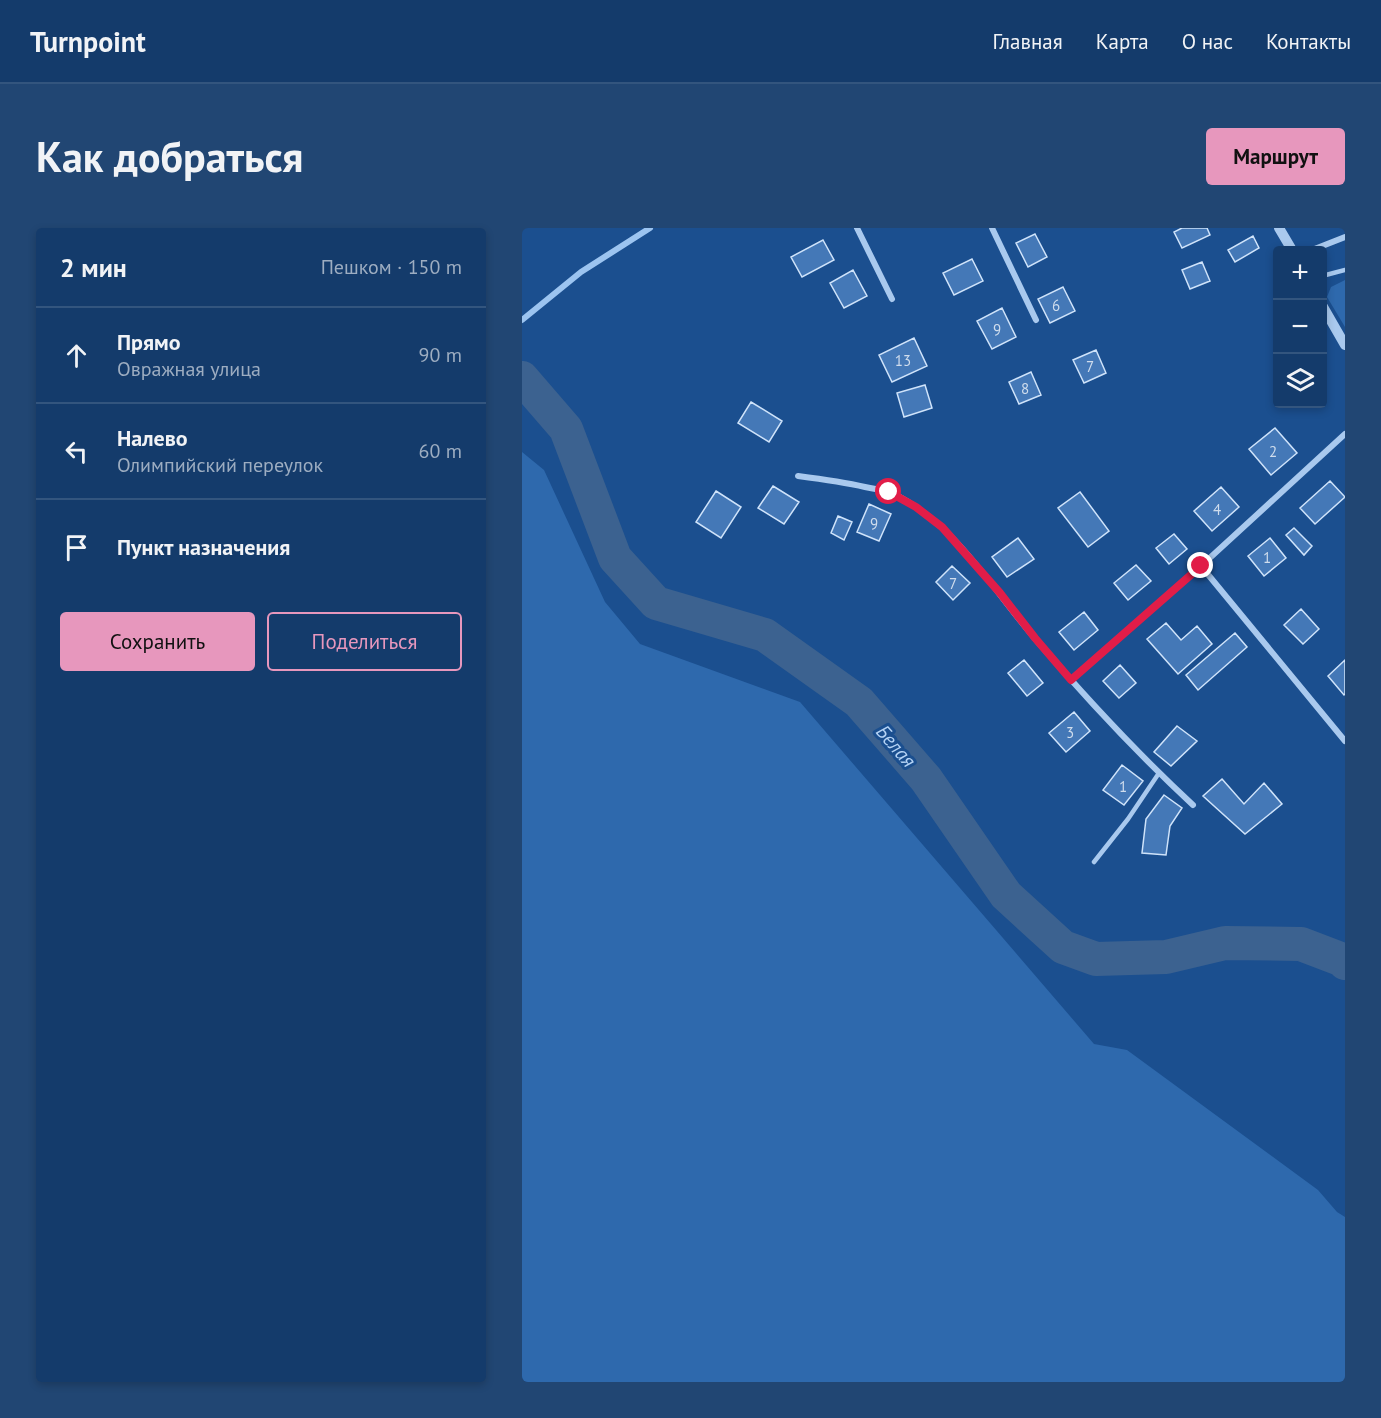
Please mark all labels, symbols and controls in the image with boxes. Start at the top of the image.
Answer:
text: Turnpoint [30,23,146,60]
text: Главная [992,28,1063,55]
text: Карта [1096,28,1149,55]
text: О нас [1182,28,1233,55]
text: Контакты [1266,28,1351,55]
button: Маршрут [1206,128,1345,185]
text: Как добраться [36,129,303,184]
map controls [1273,246,1327,408]
button: + [1273,246,1327,300]
text: 2 мин [60,251,127,284]
text: Пешком · 150 m [321,254,462,280]
house number: 6 [1052,296,1060,315]
button: − [1273,300,1327,354]
house number: 9 [993,320,1001,339]
text: Прямо [117,328,180,356]
icon: ahead [60,339,93,372]
text: 90 m [419,342,462,368]
house number: 13 [895,351,911,370]
button: layers [1273,354,1327,408]
text: Овражная улица [117,356,261,382]
house number: 7 [1086,357,1094,376]
house number: 8 [1021,379,1029,398]
text: Налево [117,424,188,452]
icon: left [60,435,93,468]
text: 60 m [419,438,462,464]
house number: 2 [1269,442,1277,461]
text: Олимпийский переулок [117,452,323,478]
route start [875,478,901,504]
house number: 4 [1213,500,1221,519]
house number: 9 [870,514,878,533]
icon: arrive [60,531,93,564]
text: Пункт назначения [117,533,290,561]
house number: 1 [1263,548,1271,567]
route end [1187,552,1213,578]
house number: 7 [949,574,957,593]
button: Сохранить [60,612,255,671]
button: Поделиться [267,612,462,671]
water label: Белая [870,719,922,773]
house number: 3 [1066,723,1074,742]
house number: 1 [1119,777,1127,796]

